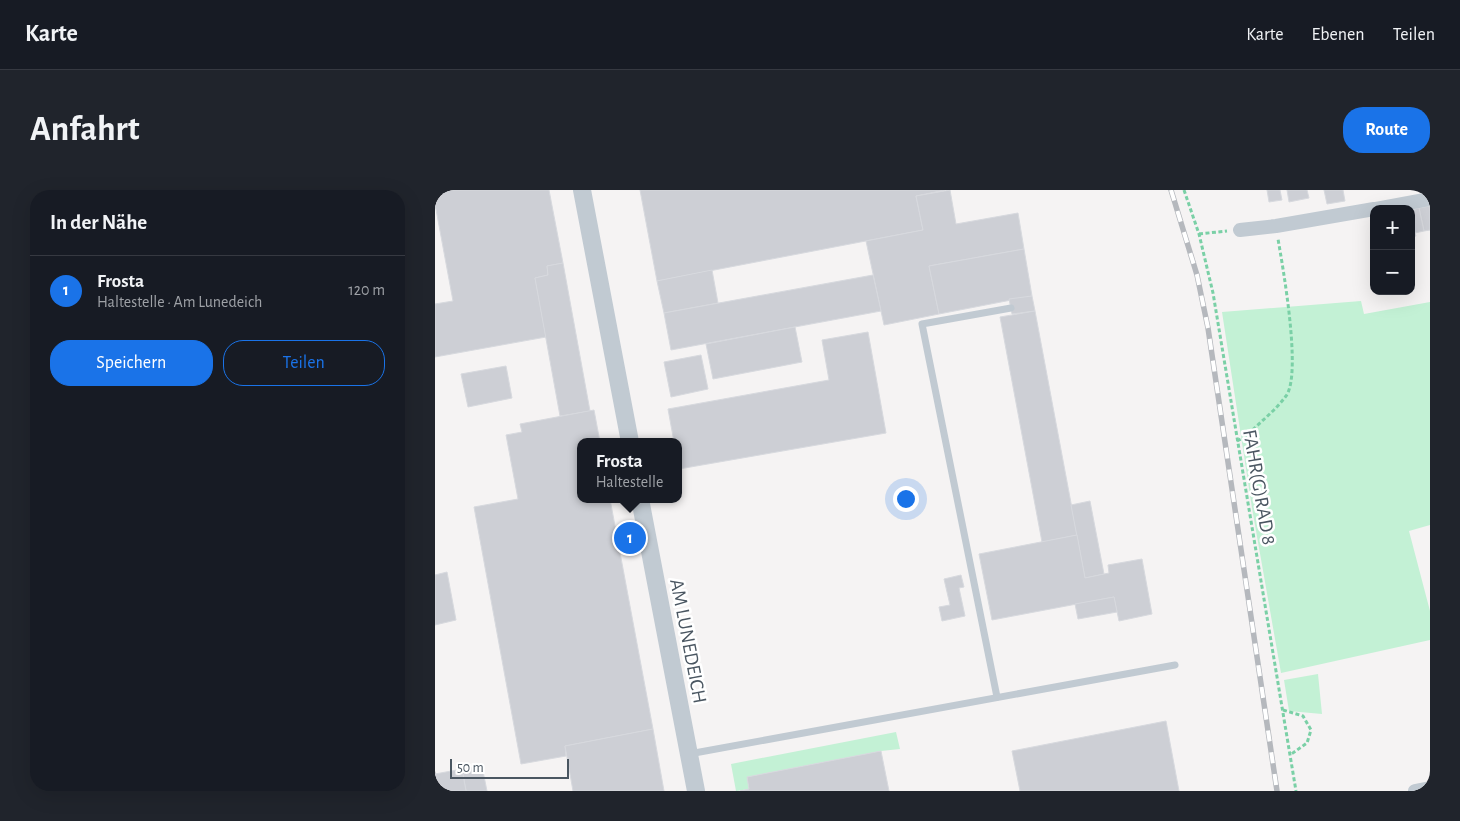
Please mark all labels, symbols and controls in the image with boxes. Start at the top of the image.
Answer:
text: Karte [25,22,78,46]
text: Karte [1246,26,1284,44]
text: Ebenen [1312,26,1365,44]
text: Teilen [1393,26,1435,44]
button: Route [1343,107,1430,153]
text: Anfahrt [30,112,140,147]
map controls [1370,205,1415,295]
button: + [1370,205,1415,250]
text: In der Nähe [50,212,147,233]
button: − [1370,250,1415,295]
text: Frosta [97,272,144,291]
text: 1 [63,282,69,298]
text: 120 m [348,282,385,298]
text: Haltestelle · Am Lunedeich [97,294,262,310]
button: Speichern [50,340,213,386]
button: Teilen [223,340,385,386]
street label: FAHR(G)RAD 8 [1239,428,1279,546]
popup [577,438,682,503]
text: Frosta [596,452,643,471]
text: Haltestelle [596,474,663,490]
your location [893,486,919,512]
pin: 1 [614,519,646,557]
street label: AM LUNEDEICH [666,577,710,705]
scale bar [450,756,569,779]
text: 50 m [457,761,484,775]

